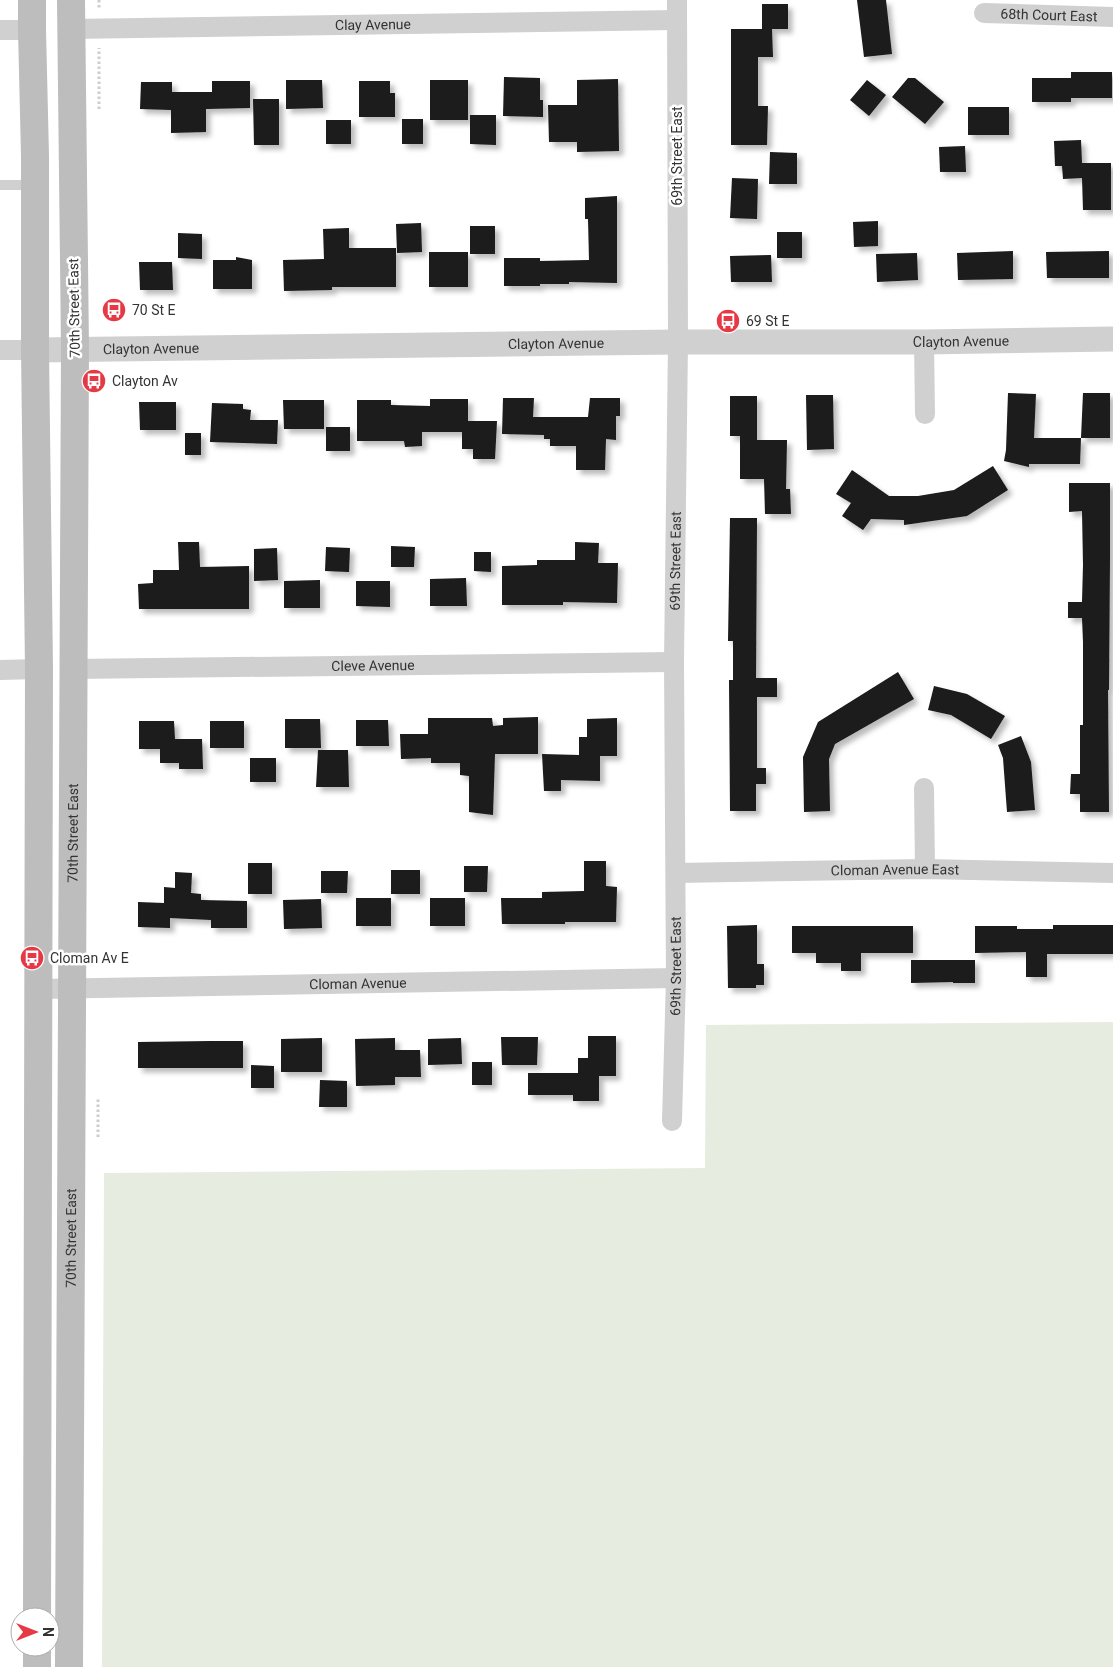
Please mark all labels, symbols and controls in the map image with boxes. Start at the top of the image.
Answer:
street label: 68th Court East [1000,6,1098,25]
street label: Clay Avenue [335,16,411,33]
street label: 69th Street East [669,106,685,206]
street label: 70th Street East [65,258,83,358]
bus stop icon: 70 St E [101,297,127,323]
place label: 70 St E [132,302,176,318]
bus stop icon: 69 St E [715,308,741,334]
place label: 69 St E [746,313,790,329]
street label: Clayton Avenue [913,333,1009,350]
street label: Clayton Avenue [508,335,604,352]
street label: Clayton Avenue [103,340,199,357]
bus stop icon: Clayton Av [81,368,107,394]
place label: Clayton Av [112,373,178,389]
street label: 69th Street East [667,511,684,611]
street label: Cleve Avenue [331,657,415,674]
street label: 70th Street East [65,783,81,883]
street label: Cloman Avenue East [831,861,960,879]
street label: 69th Street East [667,916,684,1016]
bus stop icon: Cloman Av E [19,945,45,971]
place label: Cloman Av E [50,950,129,966]
street label: Cloman Avenue [309,975,407,992]
street label: 70th Street East [63,1188,79,1288]
north arrow [10,1607,60,1657]
text: N [40,1627,56,1637]

